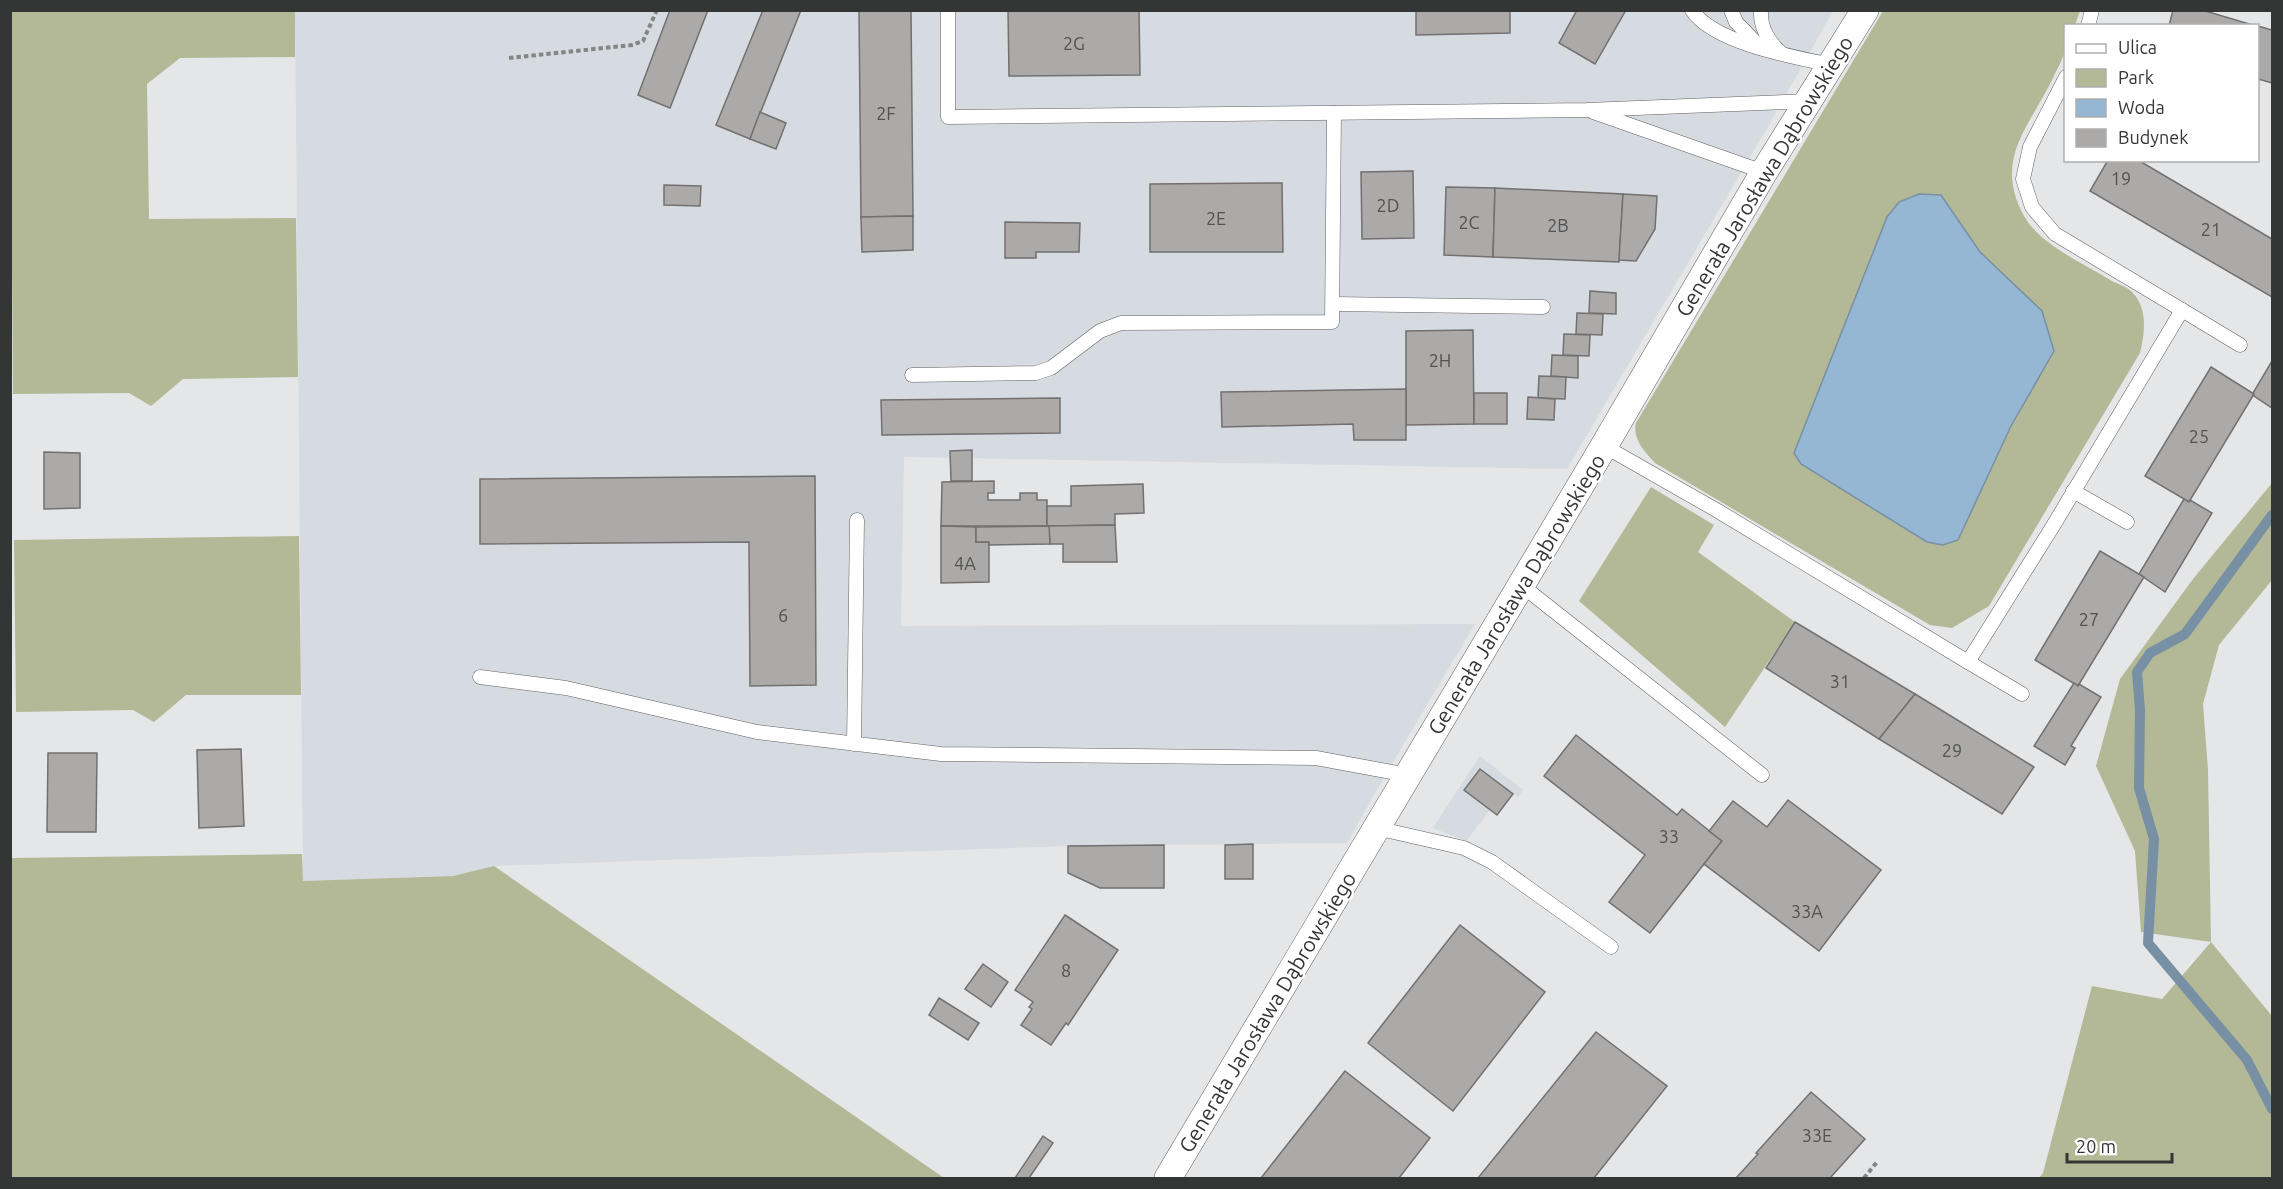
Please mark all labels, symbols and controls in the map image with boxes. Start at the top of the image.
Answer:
legend [2064,24,2259,162]
street label: Generała Jarosława Dąbrowskiego [1671,31,1857,321]
house number: 2G [1063,33,1085,53]
text: Ulica [2118,37,2157,57]
text: Park [2118,67,2154,87]
text: Woda [2118,97,2165,117]
house number: 2F [876,103,896,123]
text: Budynek [2118,127,2188,147]
house number: 19 [2111,168,2131,188]
house number: 2D [1377,195,1399,215]
house number: 2E [1206,208,1226,228]
house number: 2C [1458,212,1480,232]
house number: 2B [1547,215,1569,235]
house number: 21 [2201,219,2221,239]
house number: 2H [1429,350,1451,370]
house number: 25 [2189,426,2209,446]
street label: Generała Jarosława Dąbrowskiego [1423,449,1609,739]
house number: 4A [954,553,976,573]
house number: 6 [778,605,788,625]
house number: 27 [2079,609,2099,629]
house number: 31 [1830,671,1850,691]
house number: 29 [1942,740,1962,760]
house number: 33 [1659,826,1679,846]
street label: Generała Jarosława Dąbrowskiego [1174,867,1360,1157]
house number: 33A [1791,901,1823,921]
house number: 8 [1061,960,1071,980]
house number: 33E [1802,1125,1832,1145]
scale bar [2067,1126,2172,1164]
text: 20 m [2076,1136,2116,1156]

